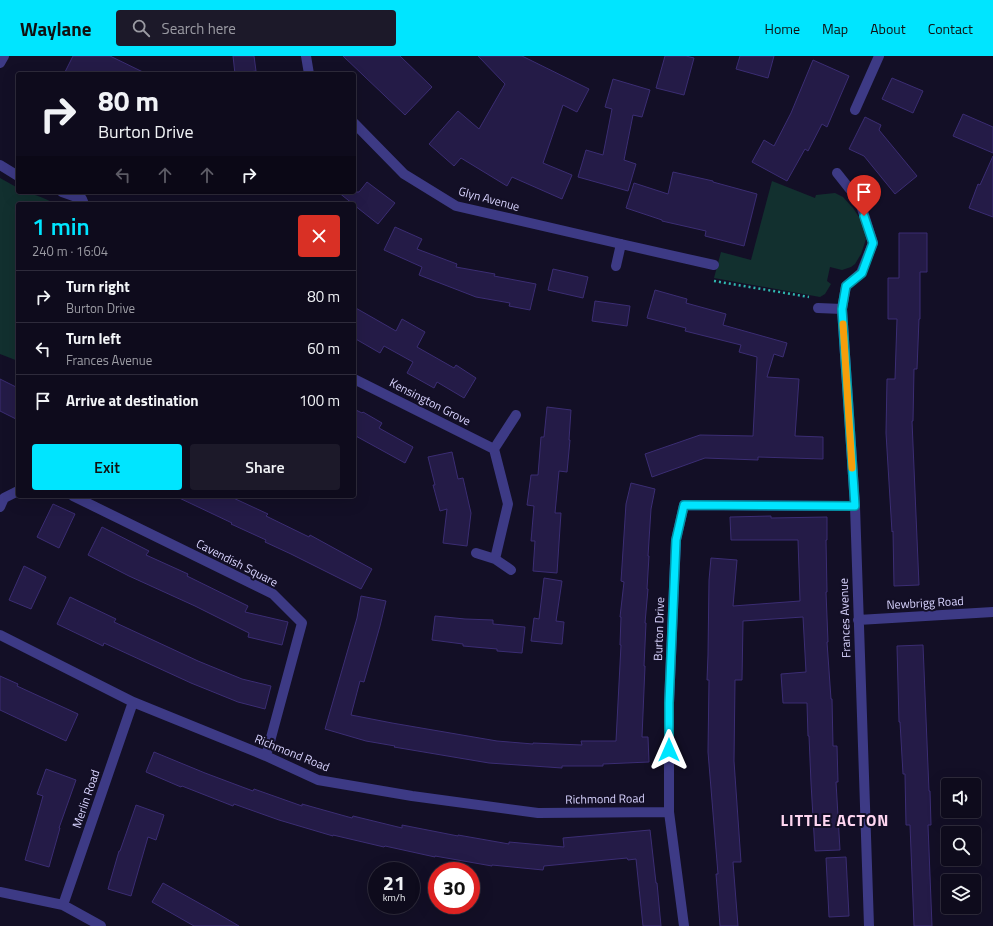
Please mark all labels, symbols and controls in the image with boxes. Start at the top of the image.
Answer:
search box [116,10,396,46]
text: Waylane [20,14,92,43]
icon: search [130,17,152,39]
text: Search here [162,17,236,40]
text: Home [765,18,800,39]
text: Map [822,18,848,39]
text: About [870,18,906,39]
text: Contact [928,18,973,39]
text: 80 m [98,79,159,122]
icon: right [32,88,84,140]
text: Burton Drive [98,118,194,145]
icon: left [112,164,134,186]
icon: ahead [154,164,176,186]
icon: ahead [196,164,218,186]
icon: right [238,164,260,186]
pin [847,175,881,216]
street label: Glyn Avenue [456,181,522,216]
icon: arrive [853,181,875,203]
text: 1 min [32,208,90,244]
button: close [298,215,340,257]
text: 240 m · 16:04 [32,241,108,261]
text: Turn right [66,275,130,298]
text: 80 m [307,285,340,308]
icon: right [32,286,54,308]
text: Burton Drive [66,298,135,318]
text: Turn left [66,327,121,350]
text: 60 m [307,337,340,360]
icon: left [32,338,54,360]
text: Frances Avenue [66,350,152,370]
street label: Kensington Grove [386,373,474,430]
text: Arrive at destination [66,389,199,412]
text: 100 m [299,389,340,412]
icon: arrive [32,390,54,412]
button: Exit [32,444,182,490]
button: Share [190,444,340,490]
street label: Cavendish Square [193,534,281,591]
street label: Frances Avenue [834,578,855,658]
street label: Newbrigg Road [886,591,964,614]
street label: Burton Drive [648,597,669,661]
street label: Richmond Road [252,729,333,776]
position arrow [648,729,690,771]
street label: Merlin Road [67,767,104,831]
map controls [941,778,981,914]
button: sound [941,778,981,818]
street label: Richmond Road [565,788,645,809]
district label: LITTLE ACTON [781,808,889,832]
button: search [941,826,981,866]
speed limit sign: 30 [428,862,480,914]
text: 21 [383,867,405,898]
button: layers [941,874,981,914]
text: km/h [383,890,405,905]

